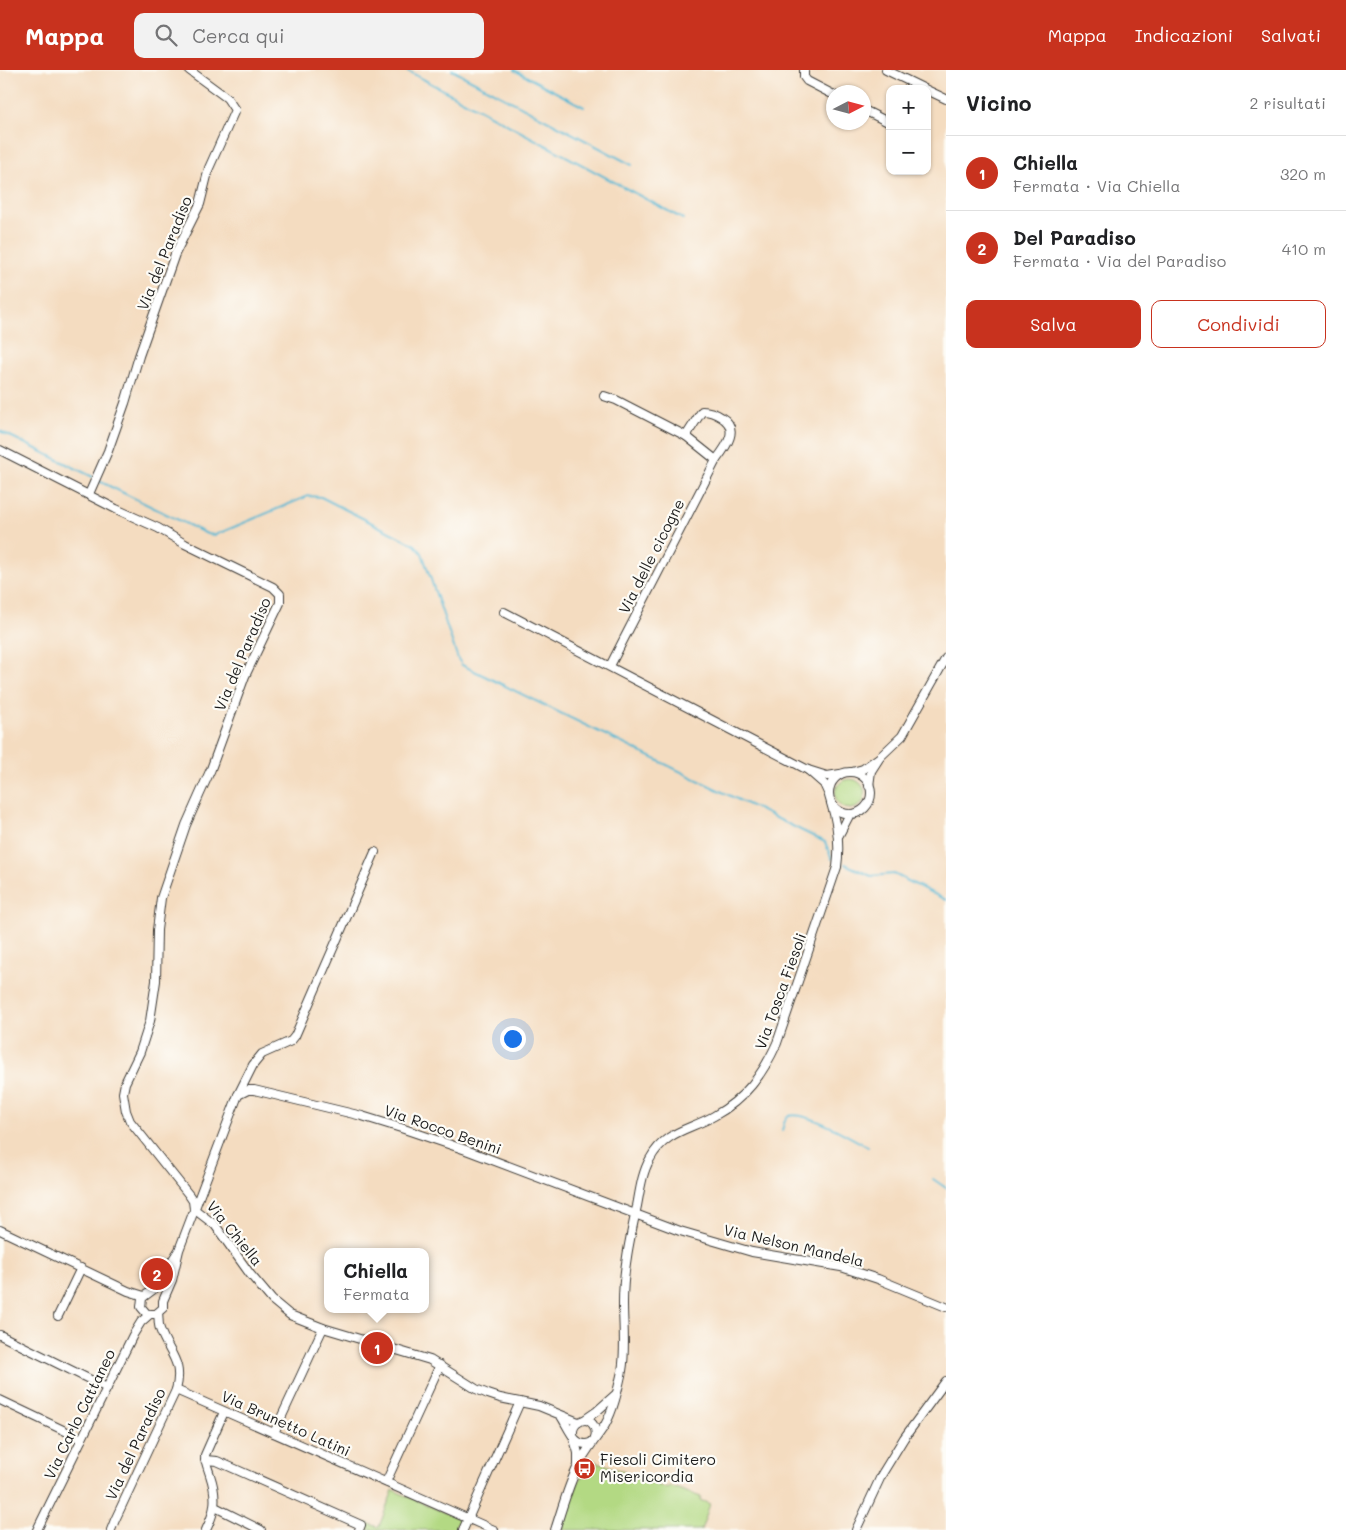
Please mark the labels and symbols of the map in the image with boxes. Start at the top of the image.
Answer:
north arrow [826,85,871,130]
street label: Via del Paradiso [132,193,196,313]
street label: Via delle cicogne [613,495,689,617]
street label: Via del Paradiso [209,594,275,714]
street label: Via Tosca Fiesoli [750,930,810,1052]
your location [500,1026,526,1052]
street label: Via Rocco Benini [382,1100,504,1158]
street label: Via Chiella [203,1196,267,1270]
street label: Via Nelson Mandela [722,1219,866,1271]
pin: 2 [141,1255,173,1293]
pin: 1 [361,1329,393,1367]
street label: Via Carlo Cattaneo [39,1345,119,1482]
street label: Via del Paradiso [100,1385,170,1503]
street label: Via Brunetto Latini [218,1386,354,1460]
place label: Fiesoli Cimitero Misericordia [600,1449,716,1486]
bus stop icon: Fiesoli Cimitero Misericordia [572,1456,596,1480]

